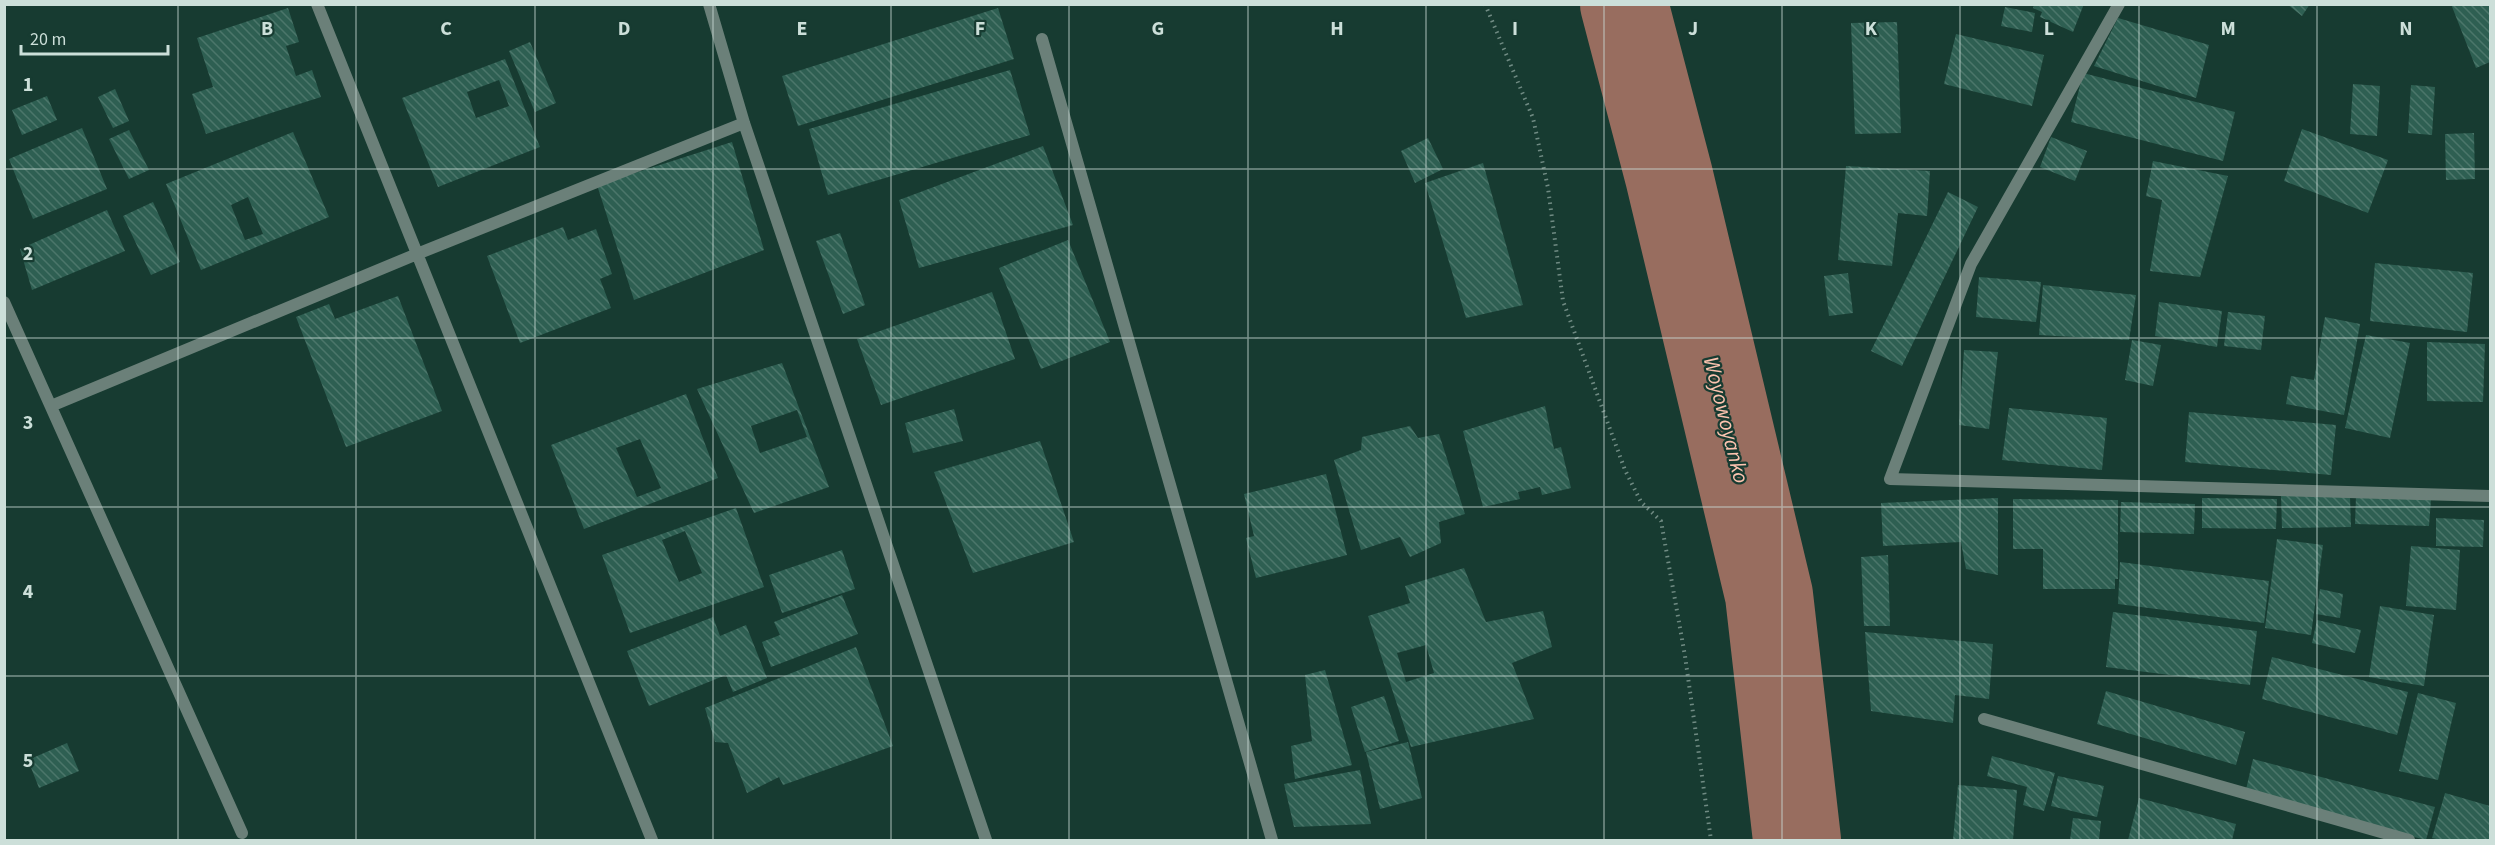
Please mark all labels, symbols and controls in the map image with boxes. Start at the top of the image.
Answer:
text: B [261,15,273,43]
text: C [440,15,452,43]
text: D [618,15,630,43]
text: E [797,15,807,43]
text: F [975,15,985,43]
text: G [1152,15,1164,43]
text: H [1330,15,1344,43]
text: I [1512,15,1518,43]
text: J [1688,15,1698,43]
text: K [1865,15,1878,43]
text: L [2044,15,2054,43]
text: M [2220,15,2236,43]
text: N [2399,15,2413,43]
scale bar [21,18,168,56]
text: 20 m [30,27,66,52]
text: 1 [23,71,33,99]
text: 2 [23,240,33,268]
water label: Woyowoyanko [1695,353,1757,487]
text: 3 [23,409,33,437]
text: 4 [23,578,34,606]
text: 5 [23,747,33,775]

